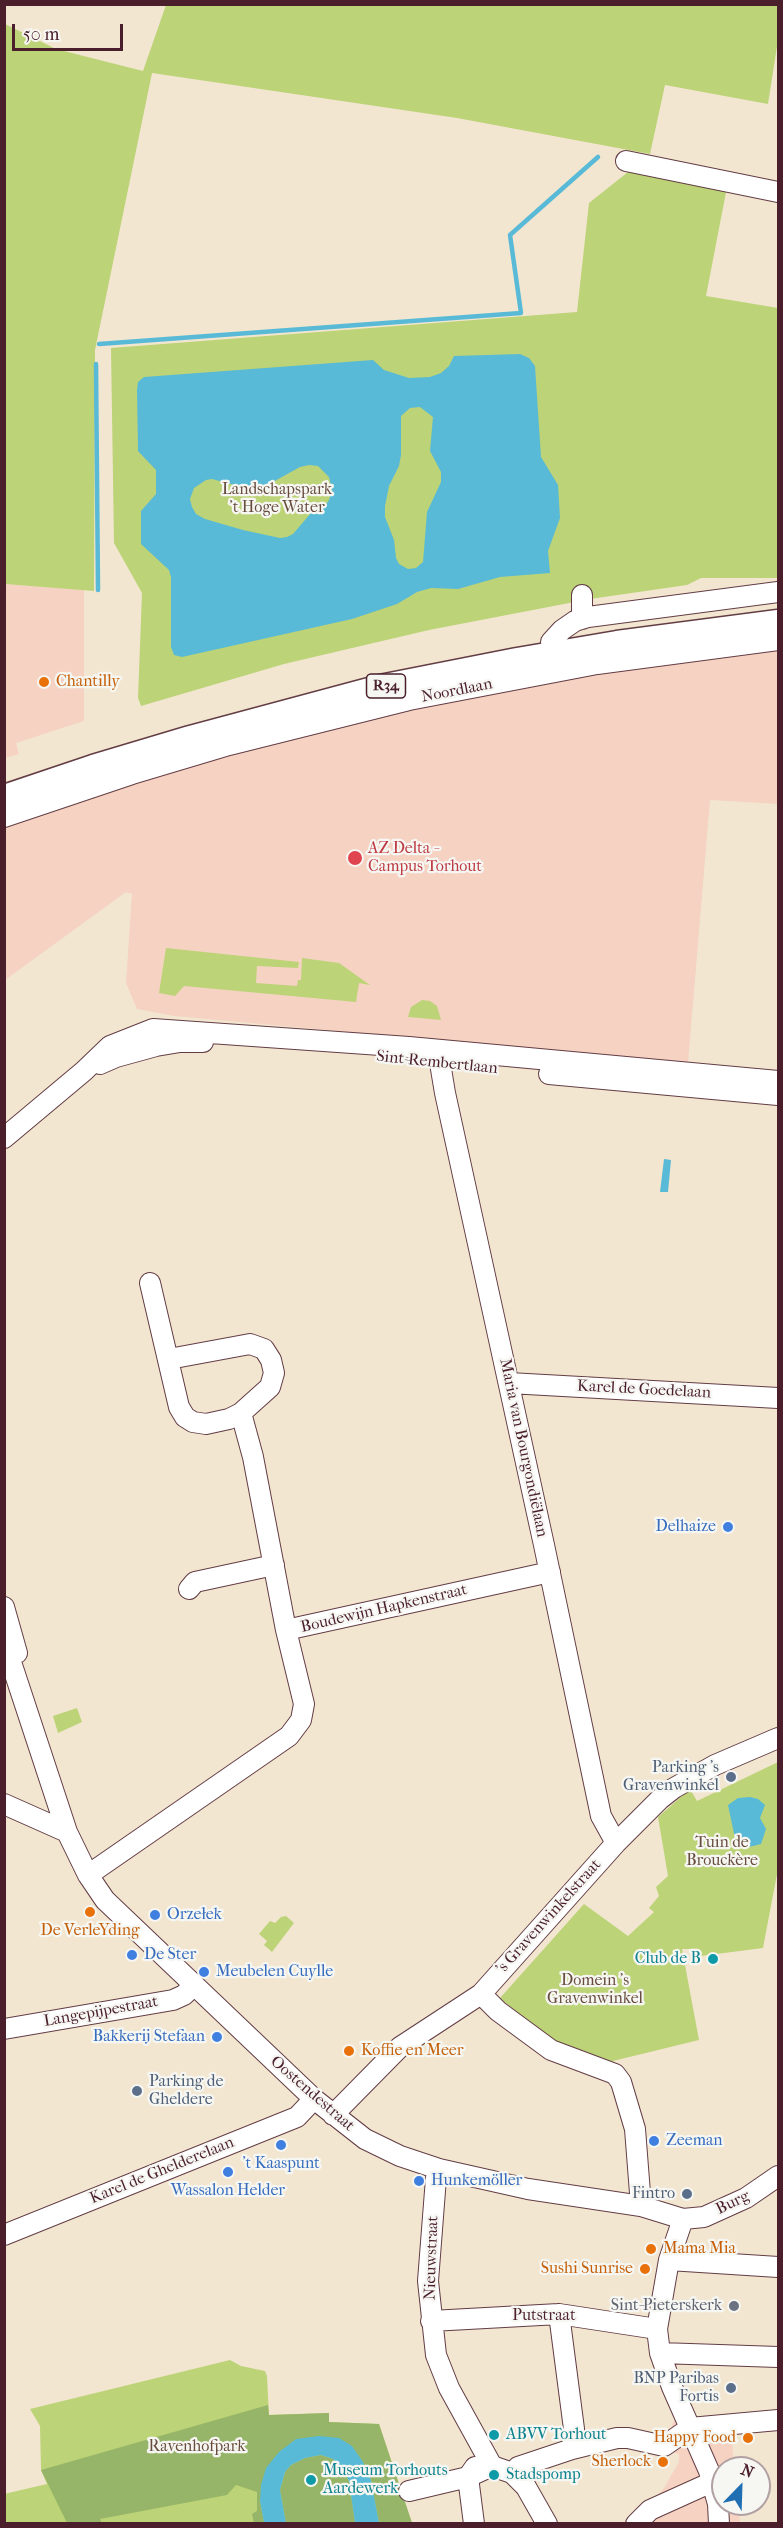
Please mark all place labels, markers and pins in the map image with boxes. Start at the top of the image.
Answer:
place label: Chantilly [56,672,120,692]
marker: Chantilly [37,675,51,689]
place label: AZ Delta - Campus Torhout [368,839,482,877]
marker: AZ Delta - Campus Torhout [346,849,364,867]
place label: Delhaize [655,1517,716,1537]
marker: Delhaize [721,1520,735,1534]
place label: Parking 's Gravenwinkel [623,1758,719,1796]
marker: Parking 's Gravenwinkel [724,1770,738,1784]
marker: De VerleYding [83,1905,97,1919]
place label: Orzełek [167,1905,222,1925]
marker: Orzełek [148,1908,162,1922]
place label: De VerleYding [41,1921,139,1941]
place label: De Ster [144,1945,196,1965]
marker: De Ster [125,1948,139,1962]
place label: Club de B [635,1949,701,1969]
marker: Club de B [706,1952,720,1966]
place label: Meubelen Cuylle [216,1962,333,1982]
marker: Meubelen Cuylle [197,1965,211,1979]
place label: Bakkerij Stefaan [93,2027,205,2047]
marker: Bakkerij Stefaan [210,2030,224,2044]
place label: Koffie en Meer [361,2041,464,2061]
marker: Koffie en Meer [342,2044,356,2058]
place label: Parking de Gheldere [149,2072,223,2110]
marker: Parking de Gheldere [130,2084,144,2098]
place label: Zeeman [666,2131,723,2151]
marker: Zeeman [647,2134,661,2148]
marker: 't Kaaspunt [274,2138,288,2152]
place label: 't Kaaspunt [242,2154,320,2174]
marker: Wassalon Helder [221,2165,235,2179]
place label: Hunkemöller [431,2171,522,2191]
marker: Hunkemöller [412,2174,426,2188]
place label: Wassalon Helder [171,2181,285,2201]
place label: Fintro [632,2184,675,2204]
marker: Fintro [680,2187,694,2201]
place label: Mama Mia [663,2239,736,2259]
marker: Mama Mia [644,2242,658,2256]
place label: Sushi Sunrise [541,2259,633,2279]
marker: Sushi Sunrise [638,2262,652,2276]
place label: Sint-Pieterskerk [611,2296,722,2316]
marker: Sint-Pieterskerk [727,2299,741,2313]
place label: BNP Paribas Fortis [633,2369,719,2407]
marker: BNP Paribas Fortis [724,2381,738,2395]
place label: ABVV Torhout [506,2425,607,2445]
marker: ABVV Torhout [487,2428,501,2442]
place label: Happy Food [654,2428,736,2448]
marker: Happy Food [741,2431,755,2445]
place label: Sherlock [592,2452,651,2472]
marker: Sherlock [656,2455,670,2469]
place label: Museum Torhouts Aardewerk [323,2461,448,2499]
place label: Stadspomp [506,2465,581,2485]
marker: Stadspomp [487,2468,501,2482]
marker: Museum Torhouts Aardewerk [304,2473,318,2487]

